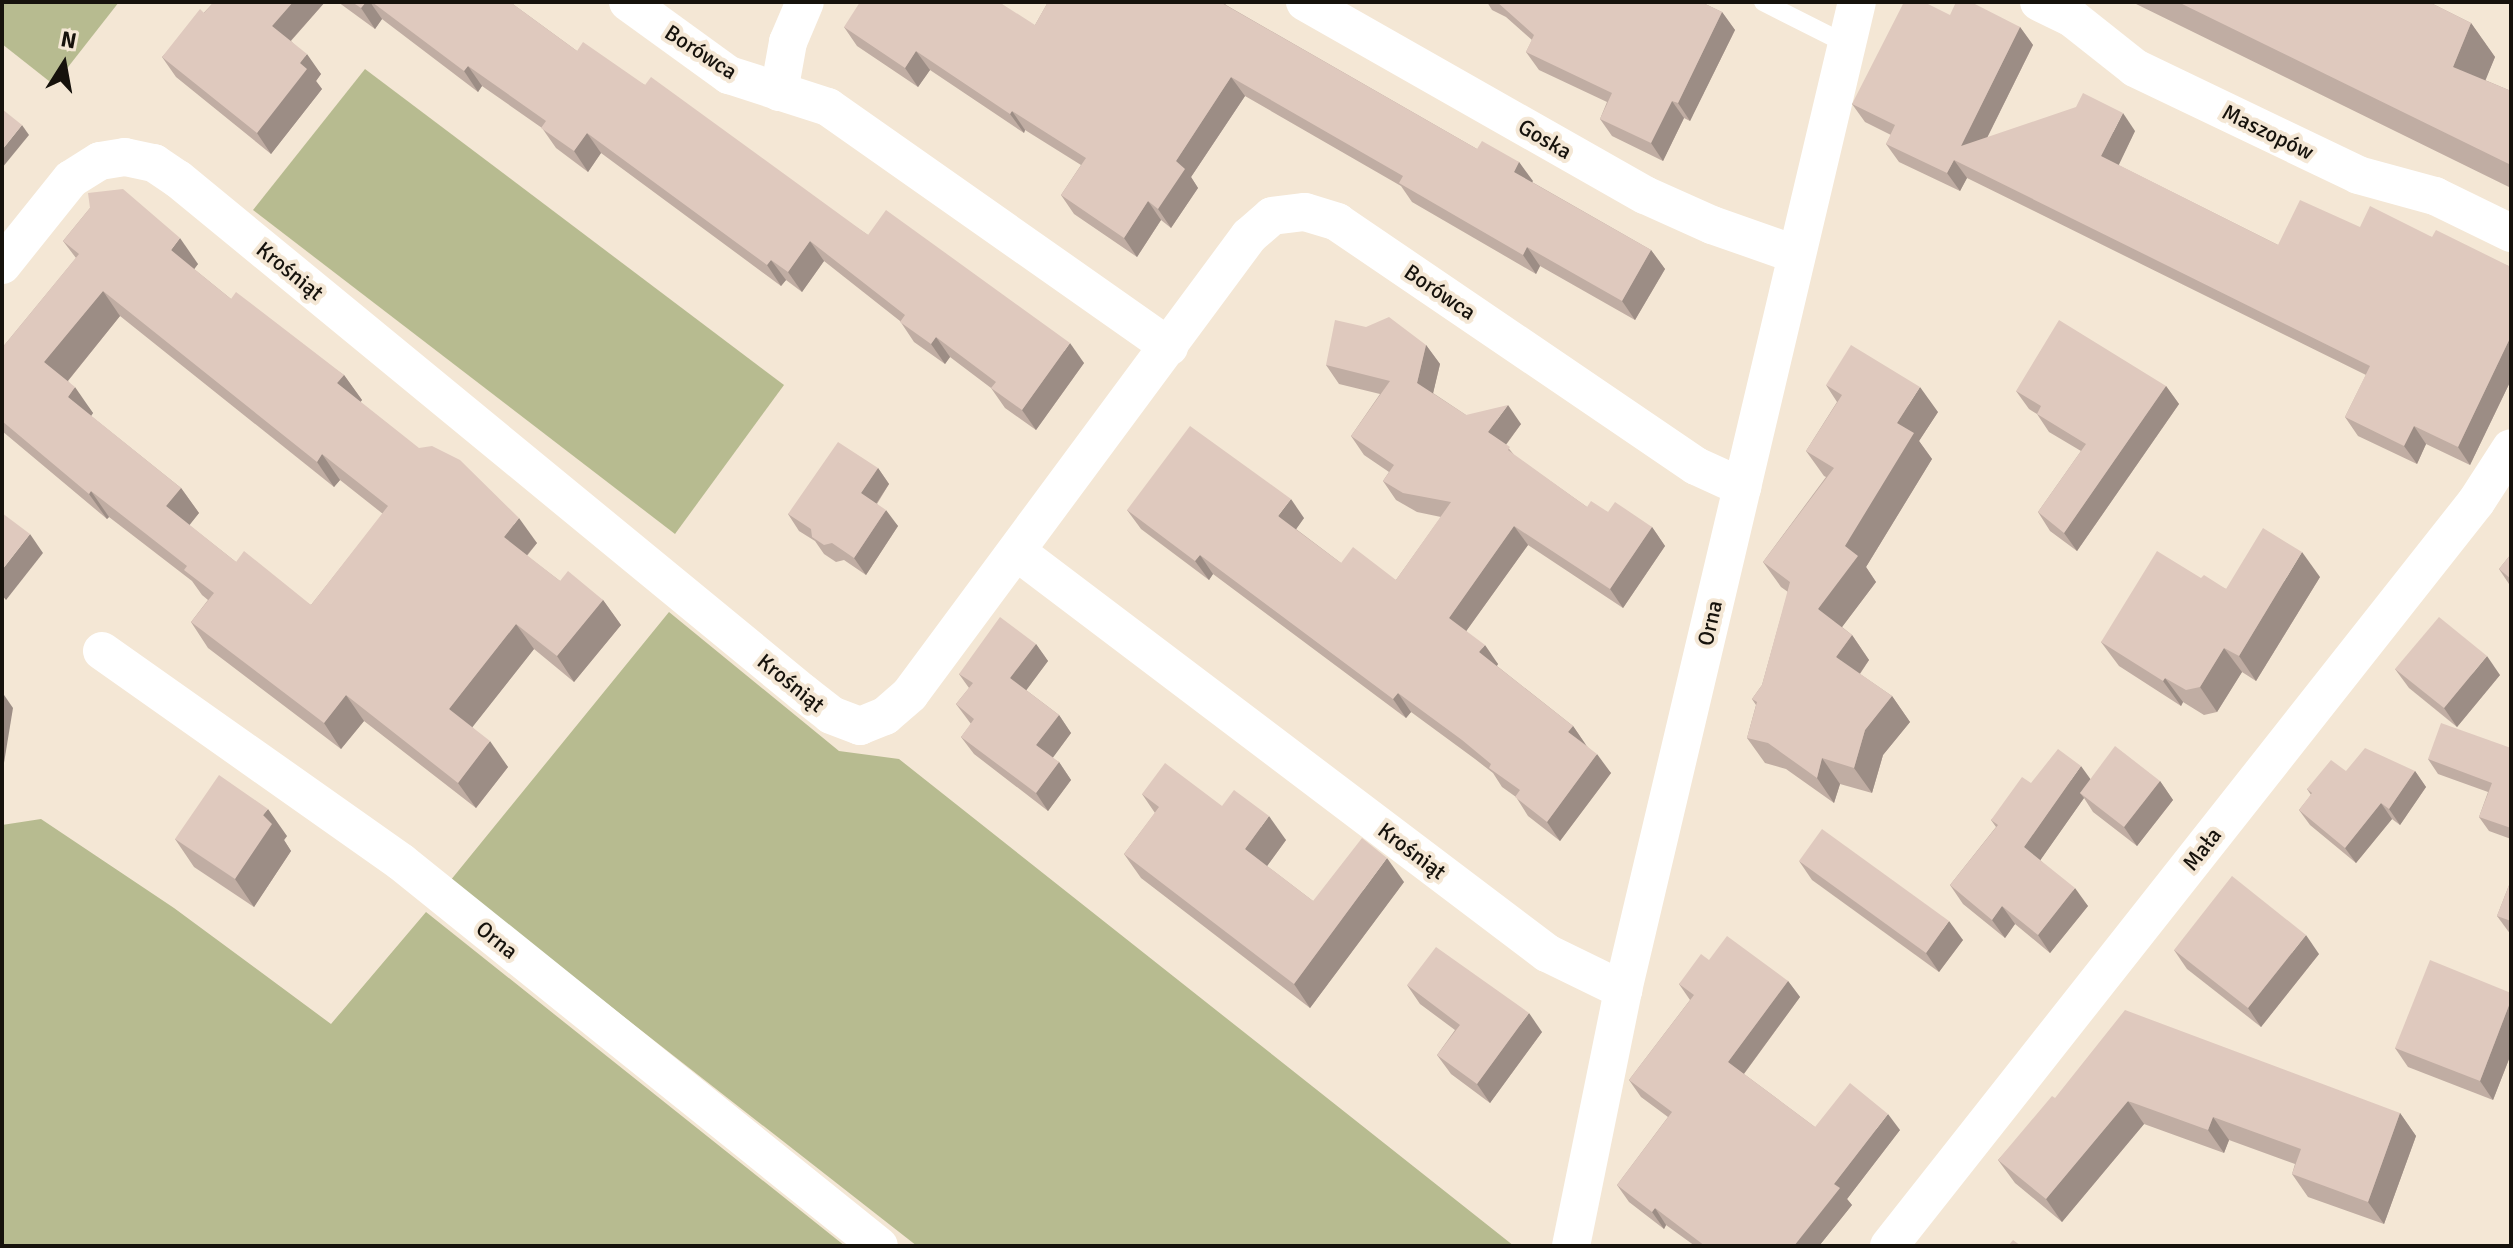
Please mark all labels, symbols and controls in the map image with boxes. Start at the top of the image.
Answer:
street label: Borówca [660,19,742,85]
north arrow [24,24,104,104]
text: N [59,25,79,55]
street label: Maszopów [2218,99,2318,165]
street label: Goska [1514,113,1576,165]
street label: Krośniąt [251,236,329,306]
street label: Borówca [1399,258,1481,326]
street label: Orna [1692,598,1728,648]
street label: Krośniąt [752,648,830,718]
street label: Krośniąt [1373,817,1451,885]
street label: Mała [2177,822,2227,876]
street label: Orna [471,915,523,965]

